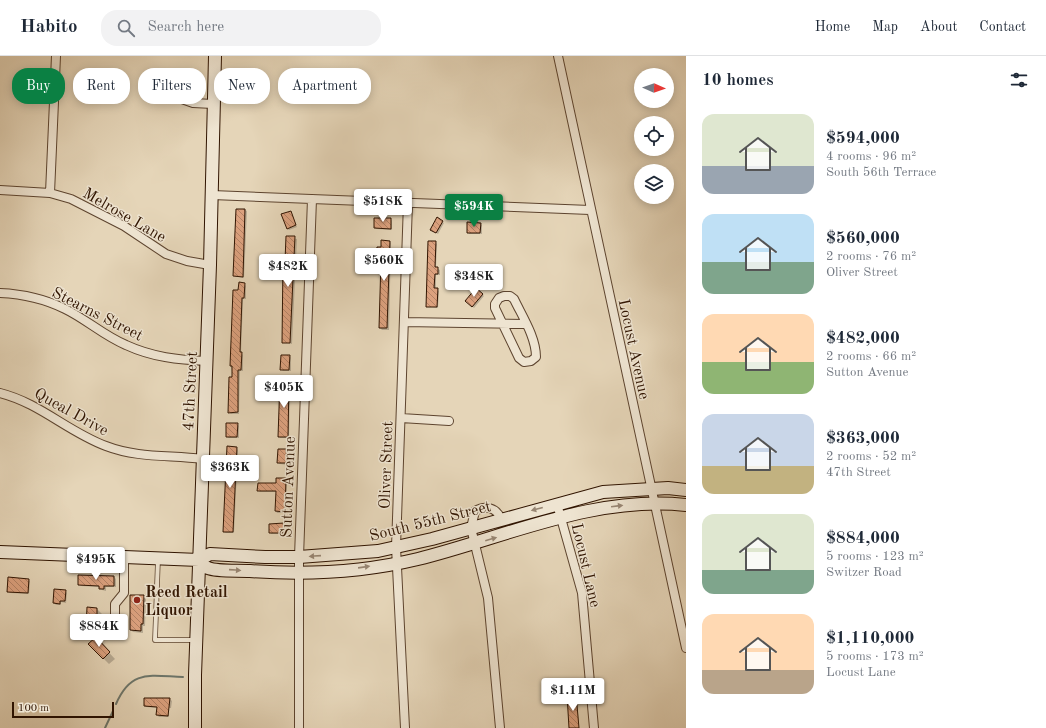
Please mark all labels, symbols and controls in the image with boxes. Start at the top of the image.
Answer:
search box [101,10,381,46]
icon: search [115,17,137,39]
text: Habito [20,18,77,37]
text: Search here [147,20,224,35]
text: Home [815,20,850,34]
text: Map [872,20,898,34]
text: About [920,20,957,34]
text: Contact [979,20,1026,34]
chip: Buy [12,68,65,104]
chip: Rent [73,68,130,104]
chip: Filters [138,68,206,104]
chip: New [214,68,270,104]
chip: Apartment [278,68,371,104]
north arrow [634,68,674,108]
map controls [634,68,674,204]
icon: filters [1008,69,1030,91]
text: 10 homes [702,72,774,89]
button: locate [634,116,674,156]
icon: home [734,130,782,178]
text: $594,000 [826,130,900,147]
text: 4 rooms · 96 m² [826,150,916,163]
button: layers [634,164,674,204]
text: South 56th Terrace [826,166,936,179]
street label: Melrose Lane [80,186,168,246]
pin: $518K [355,189,411,223]
pin: $594K [446,194,502,228]
text: $518K [363,195,403,208]
text: $594K [454,200,494,213]
icon: home [734,230,782,278]
text: $560,000 [826,230,900,247]
pin: $560K [356,248,412,282]
text: 2 rooms · 76 m² [826,250,916,263]
pin: $482K [260,254,316,288]
text: $560K [364,254,404,267]
text: $482K [268,260,308,273]
pin: $348K [446,264,502,298]
text: Oliver Street [826,266,898,279]
text: $348K [454,270,494,283]
street label: Stearns Street [49,285,146,345]
street label: Locust Avenue [615,298,651,401]
icon: home [734,330,782,378]
text: $482,000 [826,330,900,347]
street label: 47th Street [181,350,201,431]
text: 2 rooms · 66 m² [826,350,916,363]
text: Sutton Avenue [826,366,909,379]
pin: $405K [256,375,312,409]
text: $405K [264,381,304,394]
street label: Queal Drive [31,386,111,440]
street label: Oliver Street [377,420,397,510]
icon: home [734,430,782,478]
text: $363,000 [826,430,900,447]
street label: Sutton Avenue [279,436,299,538]
text: 2 rooms · 52 m² [826,450,916,463]
pin: $363K [202,455,258,489]
text: $363K [210,461,250,474]
text: 47th Street [826,466,891,479]
street label: South 55th Street [368,499,493,545]
one-way arrow [610,503,623,509]
one-way arrow [531,506,543,512]
street label: Locust Lane [568,522,602,609]
icon: home [734,530,782,578]
text: $884,000 [826,530,900,547]
one-way arrow [485,535,497,541]
pin: $495K [68,547,124,581]
text: 5 rooms · 123 m² [826,550,924,563]
text: $495K [76,553,116,566]
one-way arrow [309,553,321,560]
one-way arrow [358,564,370,570]
text: Switzer Road [826,566,902,579]
one-way arrow [229,567,241,574]
place label: Reed Retail Liquor [145,585,228,619]
marker: Reed Retail Liquor [132,595,142,605]
pin: $884K [71,614,127,648]
text: $884K [79,620,119,633]
icon: home [734,630,782,678]
text: $1,110,000 [826,630,914,647]
text: 5 rooms · 173 m² [826,650,924,663]
text: Locust Lane [826,666,896,679]
pin: $1.11M [540,678,606,712]
text: $1.11M [550,684,596,697]
scale bar [12,700,114,719]
text: 100 m [18,703,49,714]

